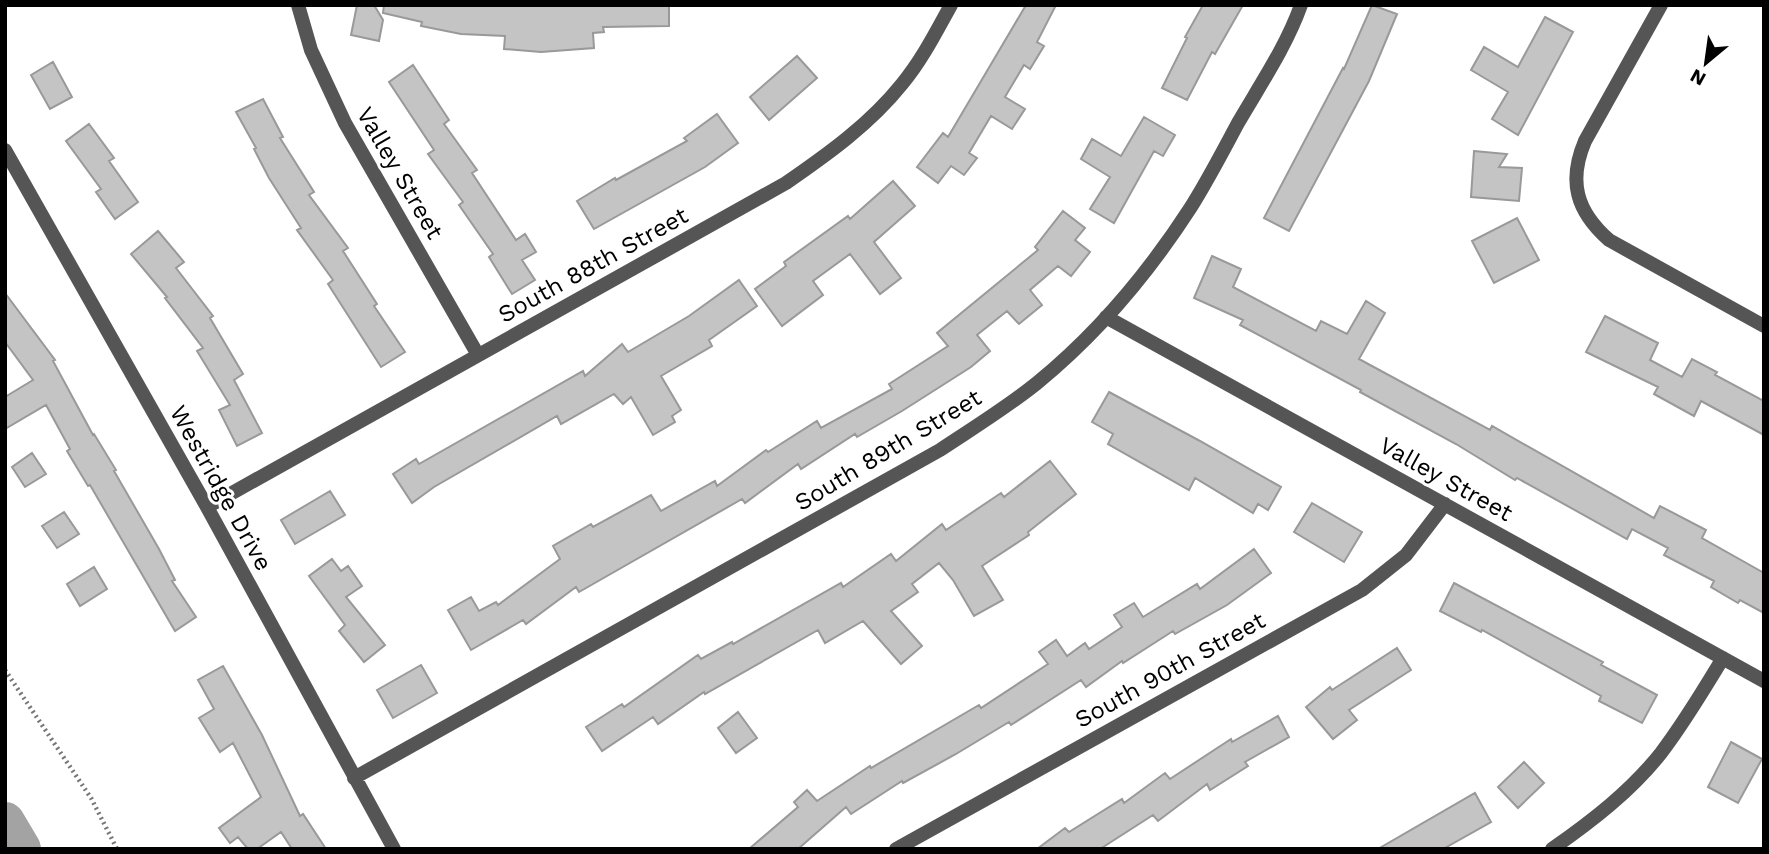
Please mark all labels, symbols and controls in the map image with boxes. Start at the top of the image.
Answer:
north arrow [1671,28,1741,98]
text: N [1686,64,1710,91]
street label: Valley Street [351,102,449,244]
street label: South 88th Street [493,201,693,329]
street label: South 89th Street [790,383,986,517]
street label: Westridge Drive [164,401,278,575]
street label: Valley Street [1375,431,1517,527]
street label: South 90th Street [1070,606,1270,734]

